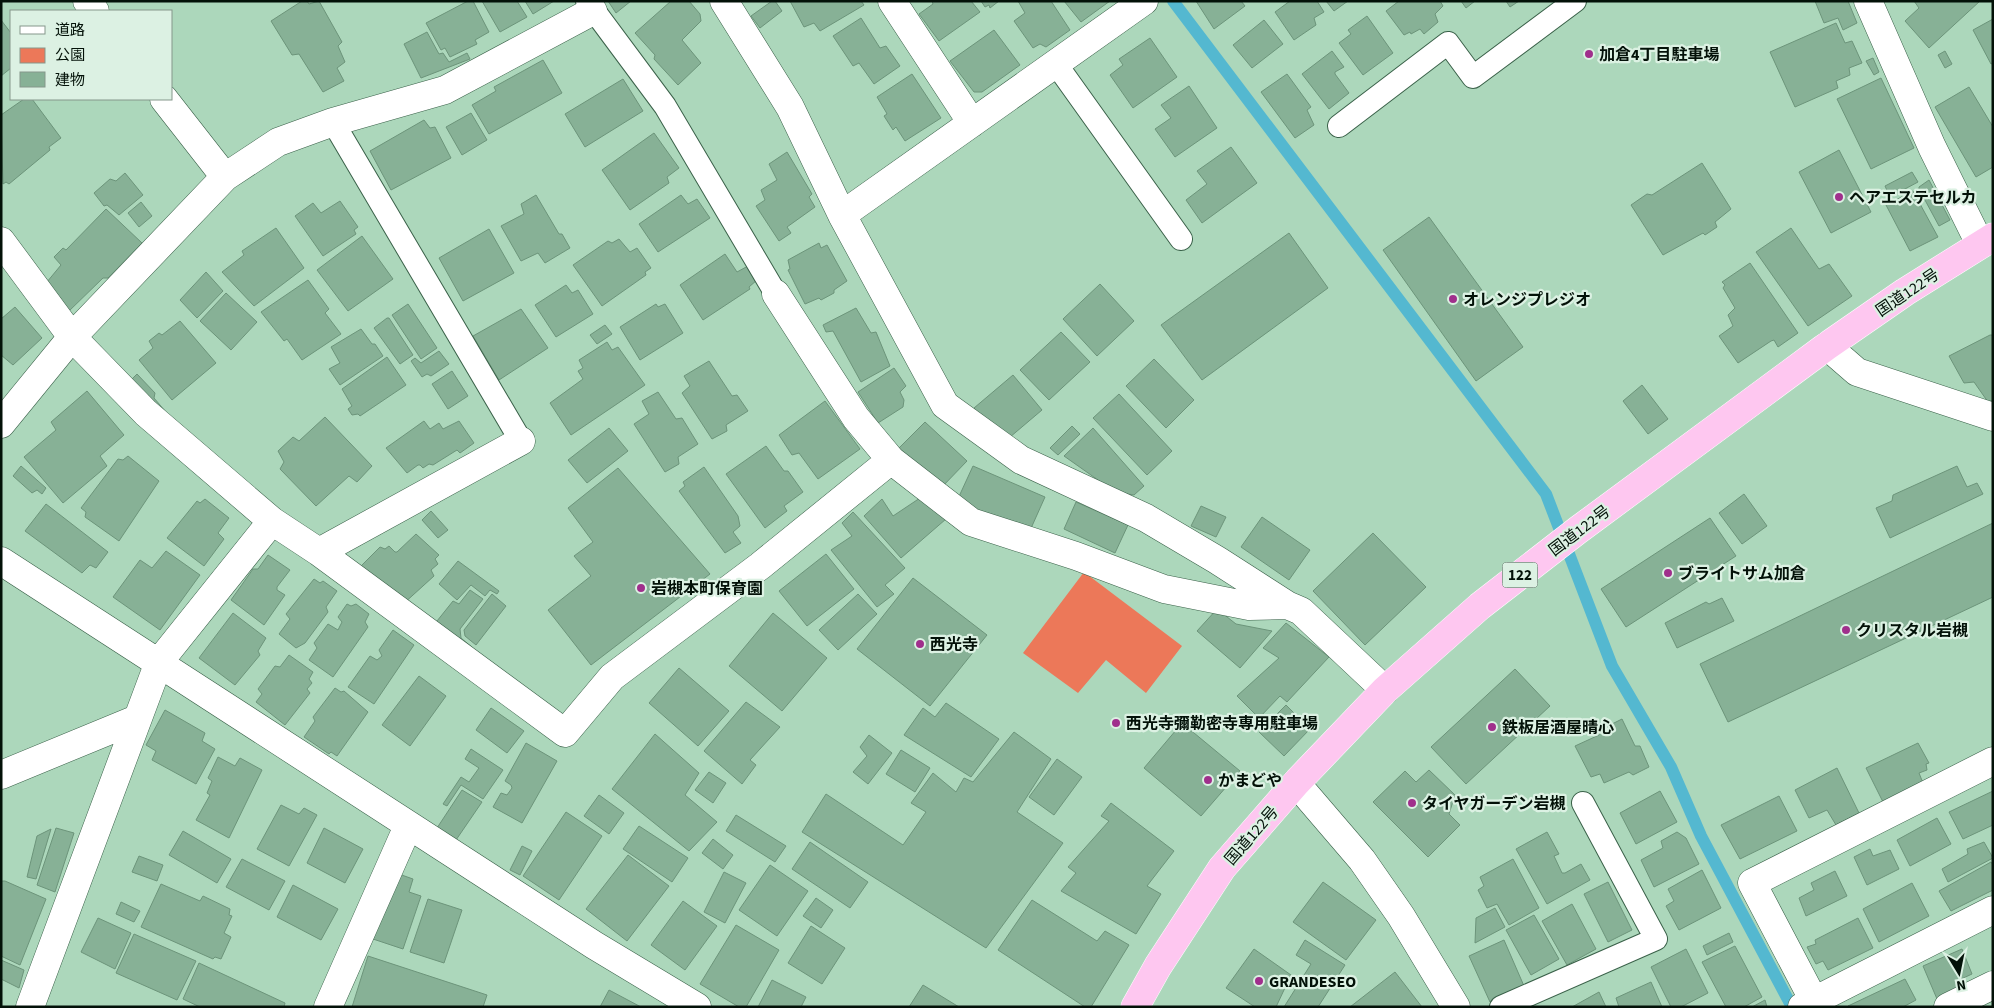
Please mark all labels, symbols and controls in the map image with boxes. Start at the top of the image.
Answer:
legend [10,10,172,100]
text: 道路 [55,20,85,41]
place label: 加倉4丁目駐車場 [1599,44,1719,66]
text: 公園 [55,45,85,66]
marker: 加倉4丁目駐車場 [1583,48,1595,60]
text: 建物 [55,70,85,91]
place label: ヘアエステセルカ [1849,187,1977,209]
marker: ヘアエステセルカ [1833,191,1845,203]
street label: 国道122号 [1872,264,1943,322]
place label: オレンジプレジオ [1463,289,1591,311]
marker: オレンジプレジオ [1447,293,1459,305]
street label: 国道122号 [1544,500,1615,561]
road number: 122 [1502,562,1538,588]
place label: ブライトサム加倉 [1678,563,1806,585]
marker: ブライトサム加倉 [1662,567,1674,579]
place label: 岩槻本町保育園 [651,578,763,600]
marker: 岩槻本町保育園 [635,582,647,594]
place label: クリスタル岩槻 [1856,620,1968,642]
marker: クリスタル岩槻 [1840,624,1852,636]
place label: 西光寺 [930,634,978,656]
marker: 西光寺 [914,638,926,650]
place label: 西光寺彌勒密寺専用駐車場 [1126,713,1318,735]
marker: 西光寺彌勒密寺専用駐車場 [1110,717,1122,729]
place label: 鉄板居酒屋晴心 [1502,717,1614,739]
marker: 鉄板居酒屋晴心 [1486,721,1498,733]
place label: かまどや [1218,770,1282,792]
marker: かまどや [1202,774,1214,786]
place label: タイヤガーデン岩槻 [1422,793,1566,815]
marker: タイヤガーデン岩槻 [1406,797,1418,809]
street label: 国道122号 [1220,801,1284,870]
north arrow [1934,948,1984,998]
place label: GRANDESEO [1269,971,1356,993]
text: N [1955,974,1967,995]
marker: GRANDESEO [1253,975,1265,987]

